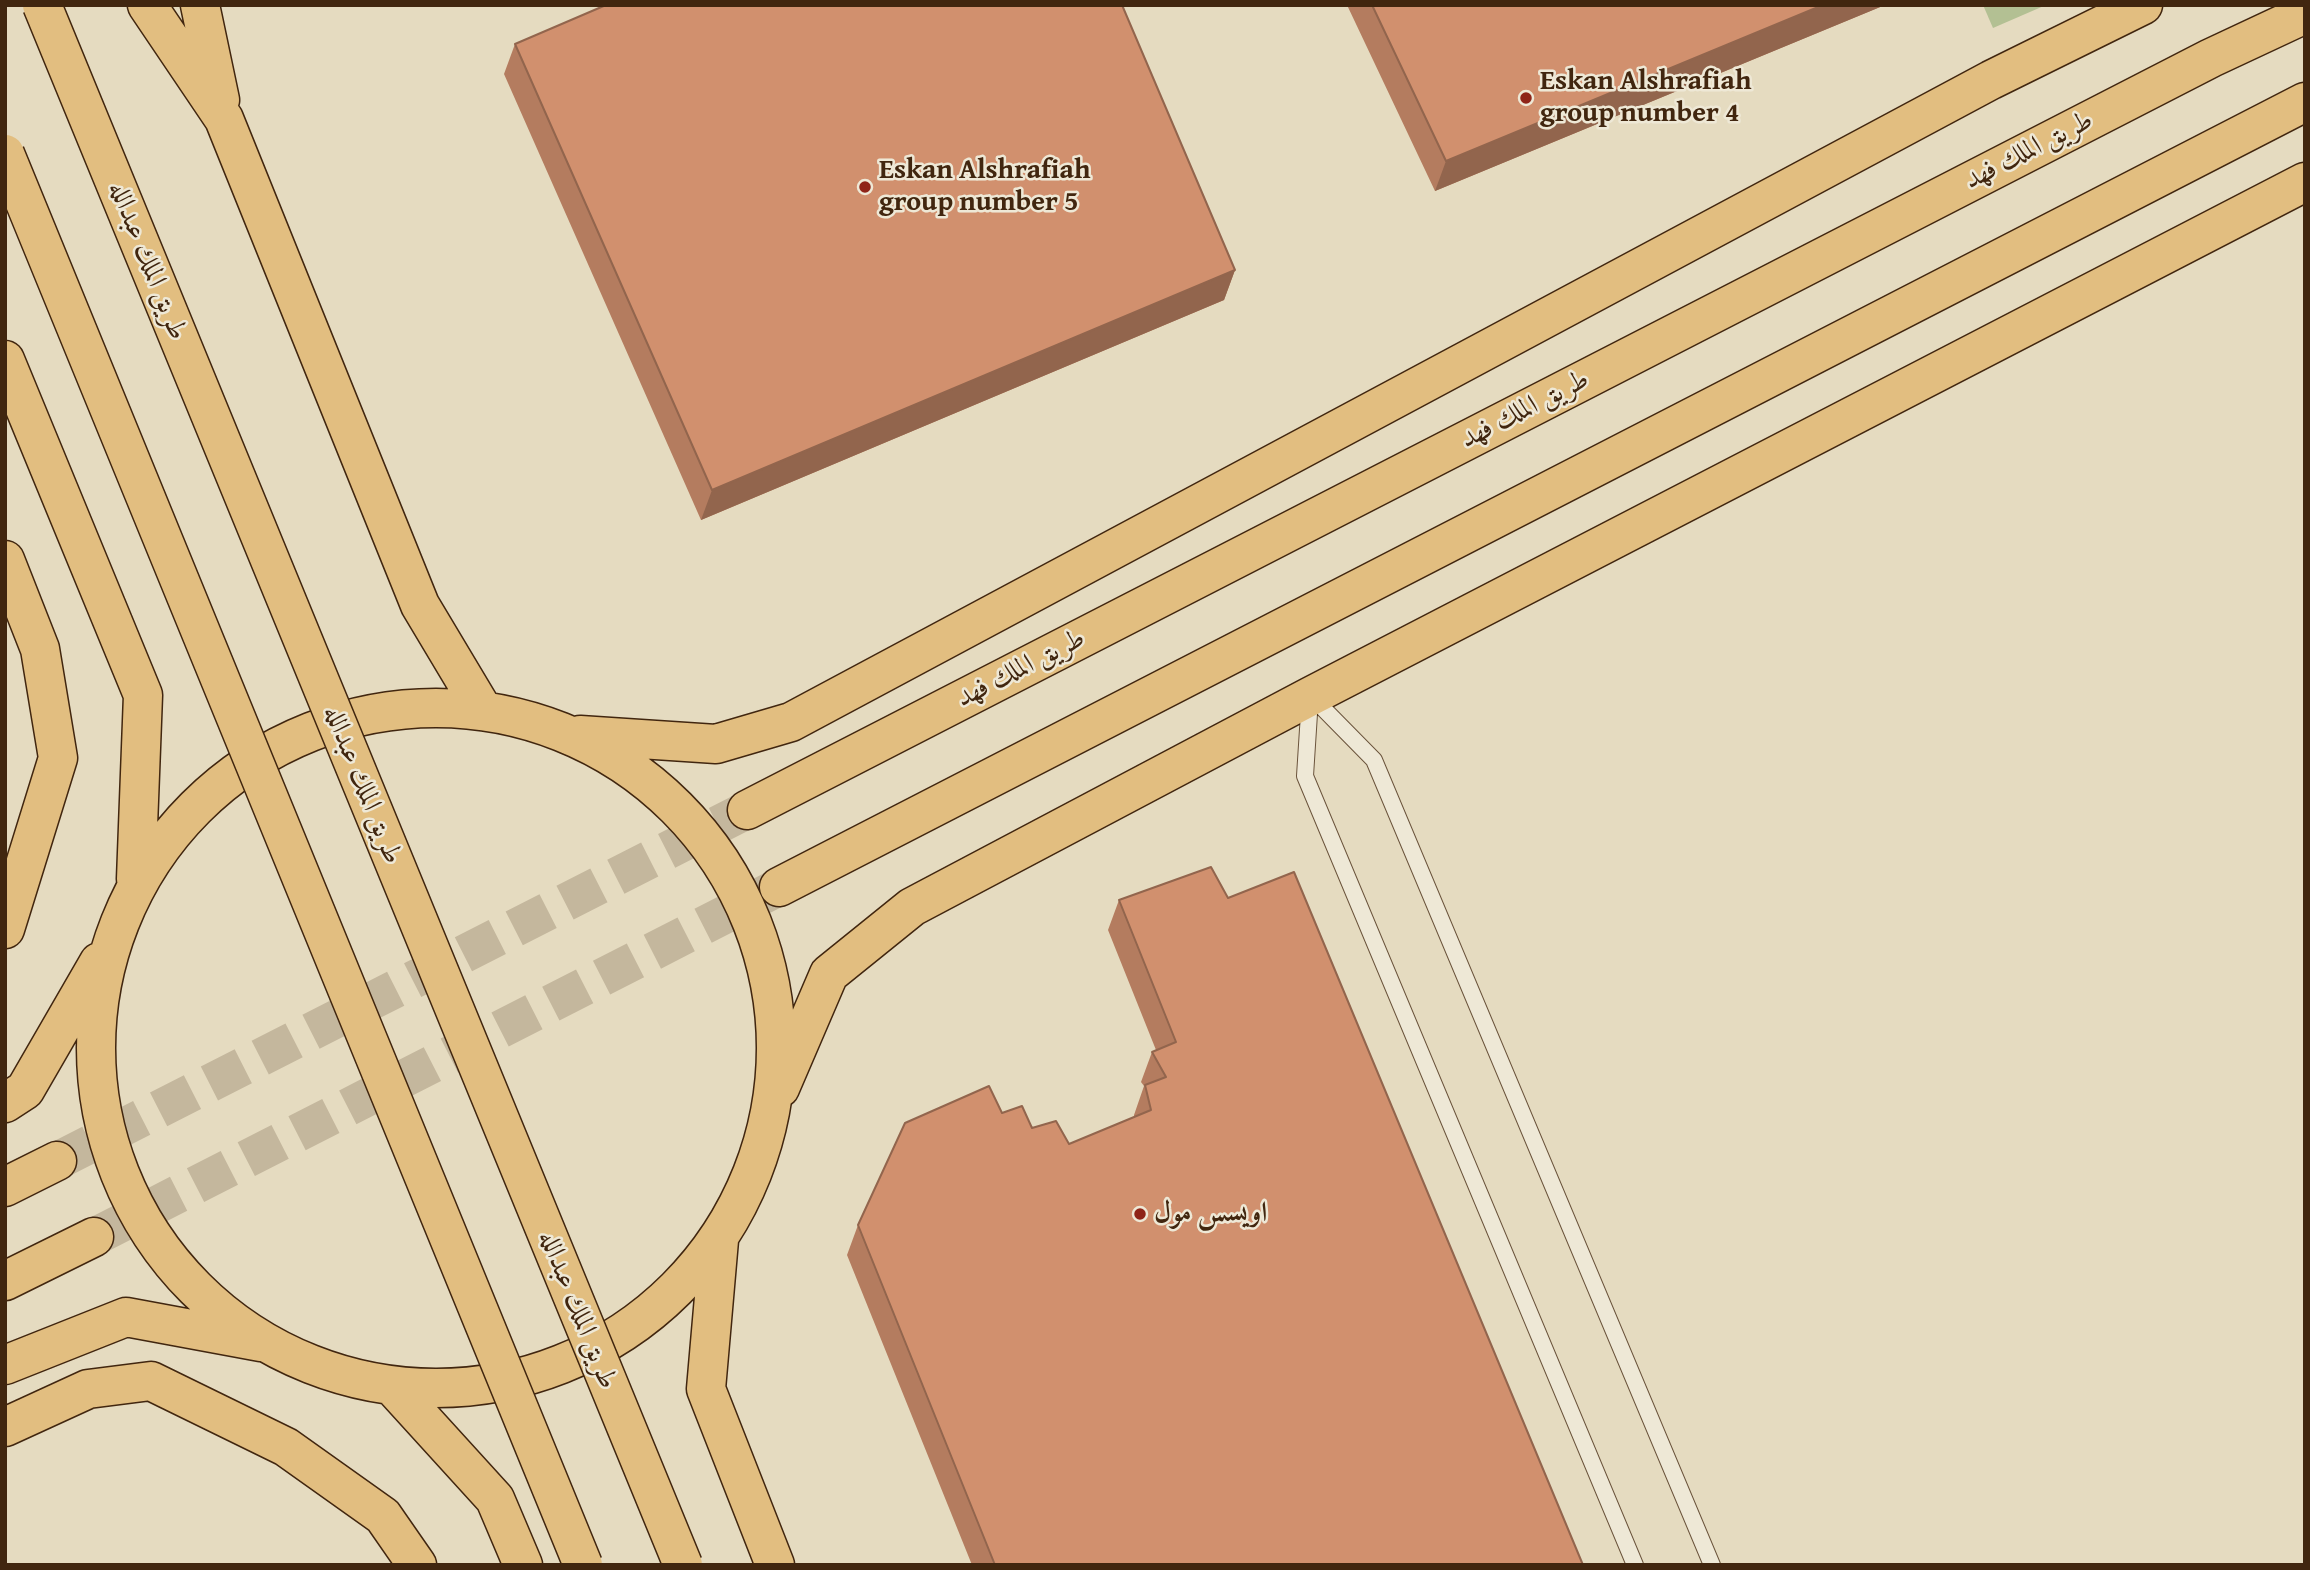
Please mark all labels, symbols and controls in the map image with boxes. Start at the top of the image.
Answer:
place label: Eskan Alshrafiah group number 4 [1540,65,1751,131]
marker: Eskan Alshrafiah group number 4 [1518,90,1534,106]
street label: طريق الملك فهد [1959,104,2099,198]
place label: Eskan Alshrafiah group number 5 [879,154,1090,220]
street label: طريق الملك عبدالله [100,177,194,345]
marker: Eskan Alshrafiah group number 5 [857,179,873,195]
street label: طريق الملك فهد [1455,363,1595,457]
street label: طريق الملك فهد [951,622,1091,716]
street label: طريق الملك عبدالله [315,701,409,869]
place label: اويسس مول [1154,1197,1267,1231]
marker: اويسس مول [1132,1206,1148,1222]
street label: طريق الملك عبدالله [530,1226,624,1394]

